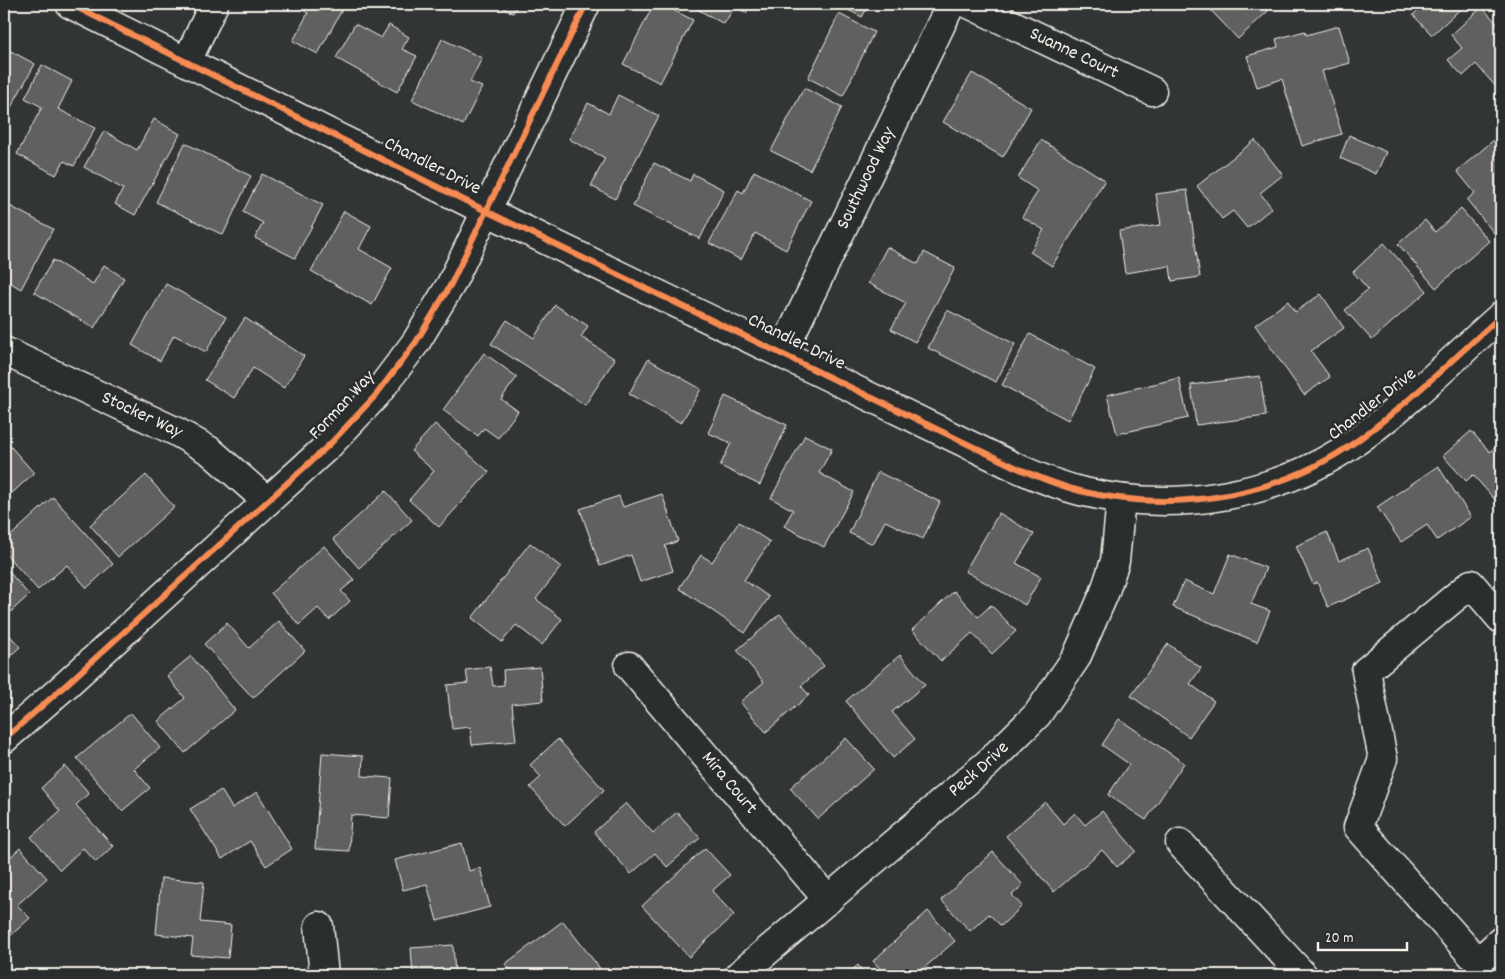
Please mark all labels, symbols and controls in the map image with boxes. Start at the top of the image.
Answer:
street label: Suanne Court [1025,21,1123,87]
street label: Southwood Way [830,122,903,234]
street label: Chandler Drive [379,131,485,203]
street label: Chandler Drive [743,308,849,378]
street label: Chandler Drive [1323,362,1423,448]
street label: Forman Way [304,365,383,447]
street label: Stocker Way [97,385,188,446]
street label: Peck Drive [943,735,1016,804]
street label: Mira Court [694,746,763,821]
scale bar [1318,919,1406,951]
text: 20 m [1325,928,1353,950]

